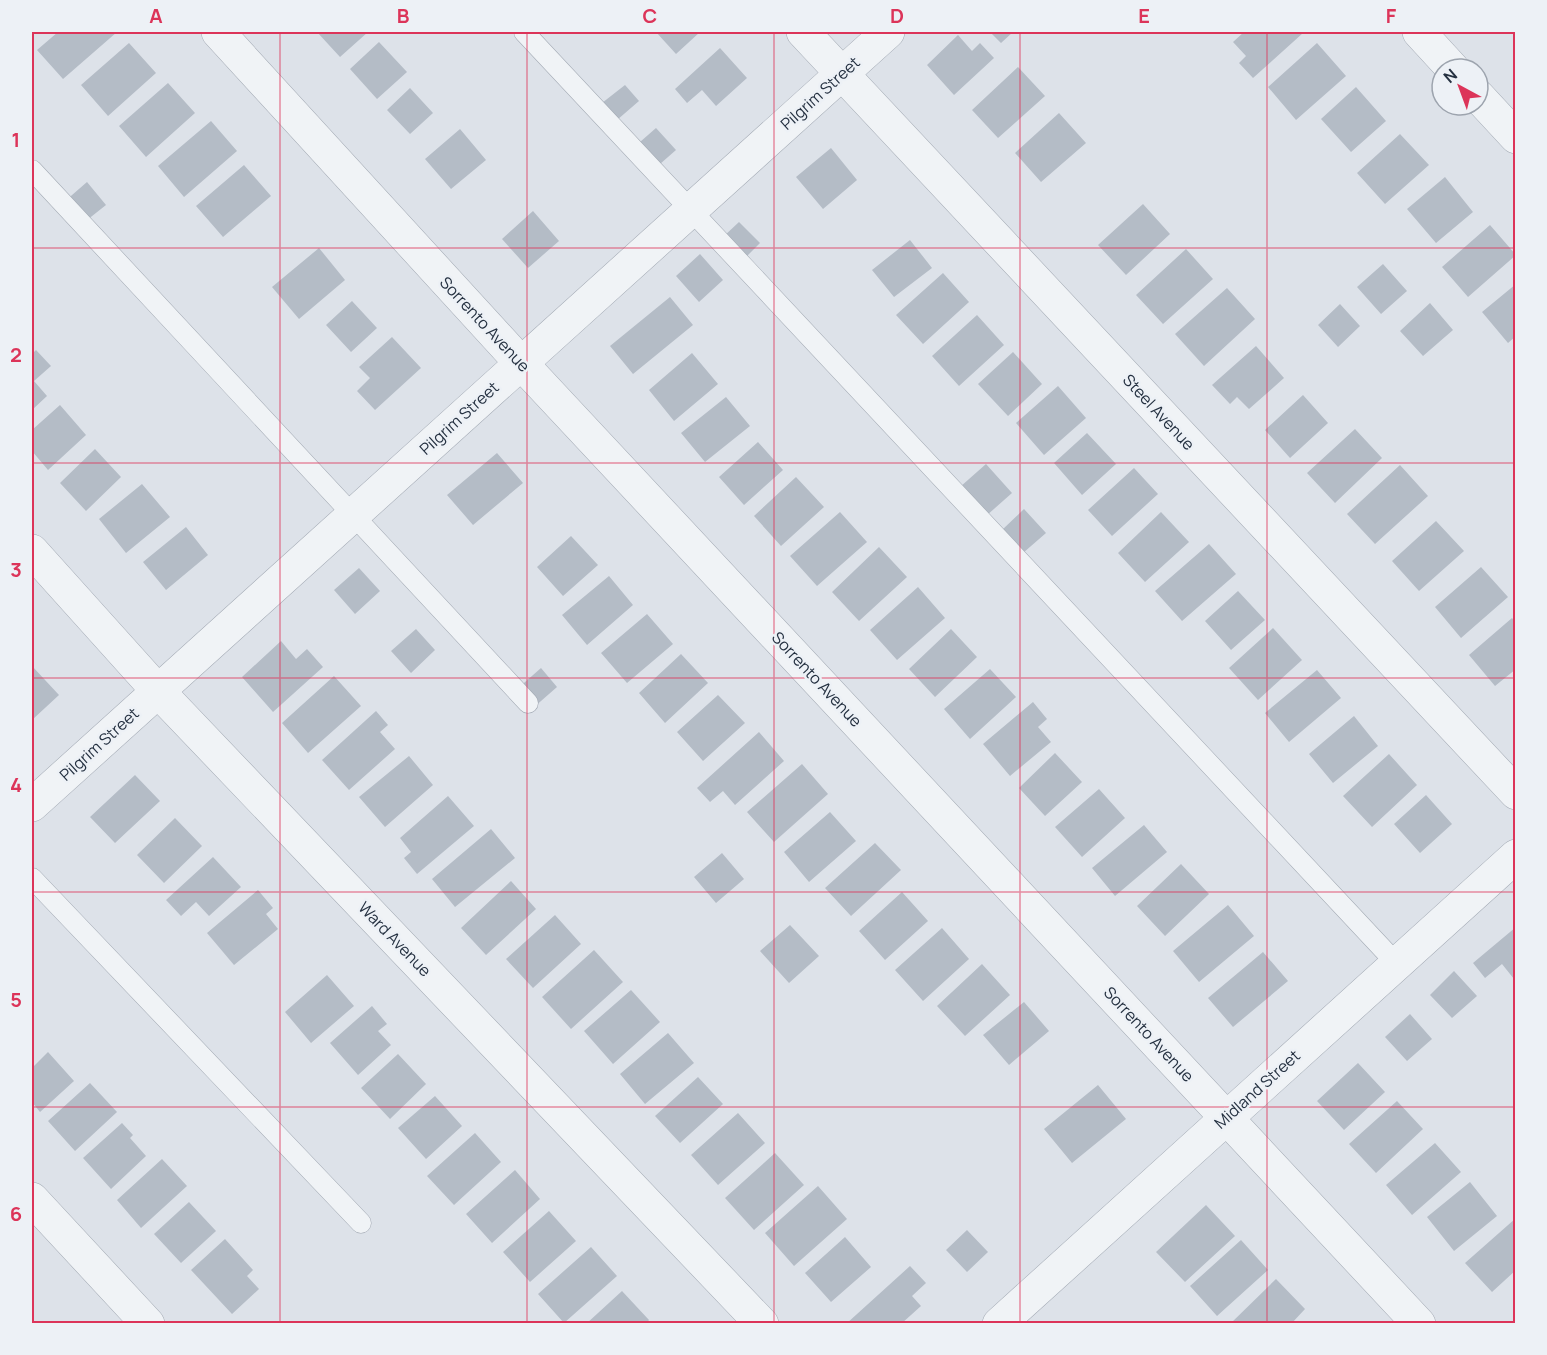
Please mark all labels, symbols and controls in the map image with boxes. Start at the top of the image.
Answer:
text: A [149,2,163,29]
text: B [397,2,410,29]
text: C [643,2,657,29]
text: D [890,2,904,29]
text: E [1138,2,1150,29]
text: F [1386,2,1397,29]
street label: Pilgrim Street [776,51,864,135]
north arrow [1430,57,1490,117]
text: N [1439,64,1462,88]
text: 1 [12,126,20,153]
street label: Sorrento Avenue [435,272,535,376]
text: 2 [10,341,22,368]
street label: Steel Avenue [1118,369,1200,455]
street label: Pilgrim Street [415,376,503,460]
text: 3 [10,556,22,583]
street label: Sorrento Avenue [767,627,867,731]
street label: Pilgrim Street [55,702,143,786]
text: 4 [10,771,22,798]
street label: Ward Avenue [354,897,436,981]
street label: Sorrento Avenue [1099,982,1199,1086]
text: 5 [10,986,22,1013]
street label: Midland Street [1209,1045,1305,1133]
text: 6 [10,1200,22,1227]

